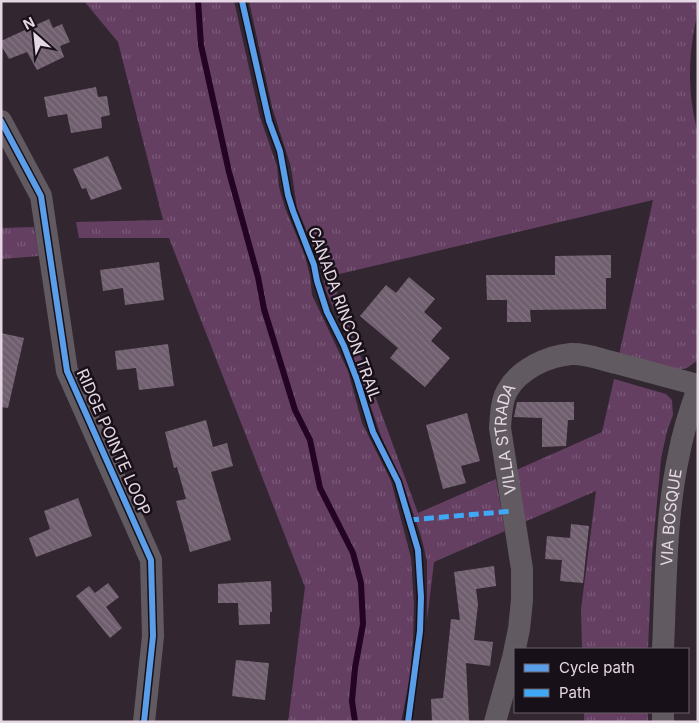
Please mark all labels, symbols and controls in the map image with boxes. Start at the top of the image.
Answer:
north arrow [10,10,60,60]
text: N [20,13,37,33]
street label: CANADA RINCON TRAIL [304,224,386,404]
street label: RIDGE POINTE LOOP [73,365,155,519]
street label: VILLA STRADA [490,379,520,496]
street label: VIA BOSQUE [656,467,686,566]
legend [514,648,689,713]
text: Cycle path [559,658,635,677]
text: Path [559,683,591,702]

